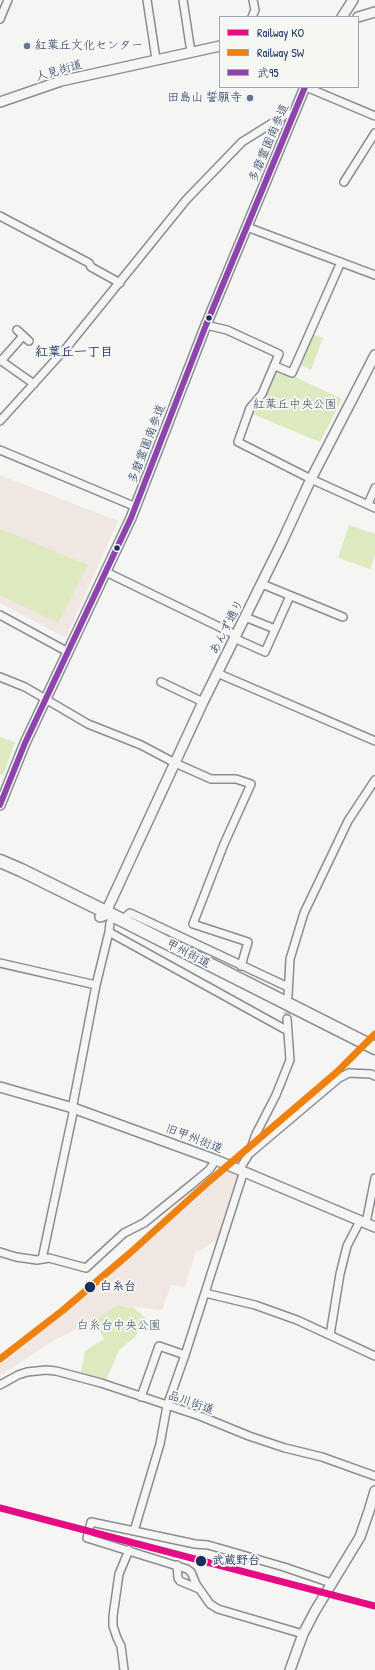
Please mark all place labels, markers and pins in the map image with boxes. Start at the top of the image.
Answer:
place label: 紅葉丘文化センター [35,39,143,53]
marker: 紅葉丘文化センター [22,41,32,51]
place label: 田島山 誓願寺 [167,91,242,105]
marker: 田島山 誓願寺 [245,93,255,103]
unlabelled marker [204,313,214,323]
unlabelled marker [112,543,122,553]
marker: 白糸台 [83,1280,97,1294]
place label: 白糸台 [100,1280,136,1294]
marker: 武蔵野台 [194,1554,208,1568]
place label: 武蔵野台 [212,1554,260,1568]

